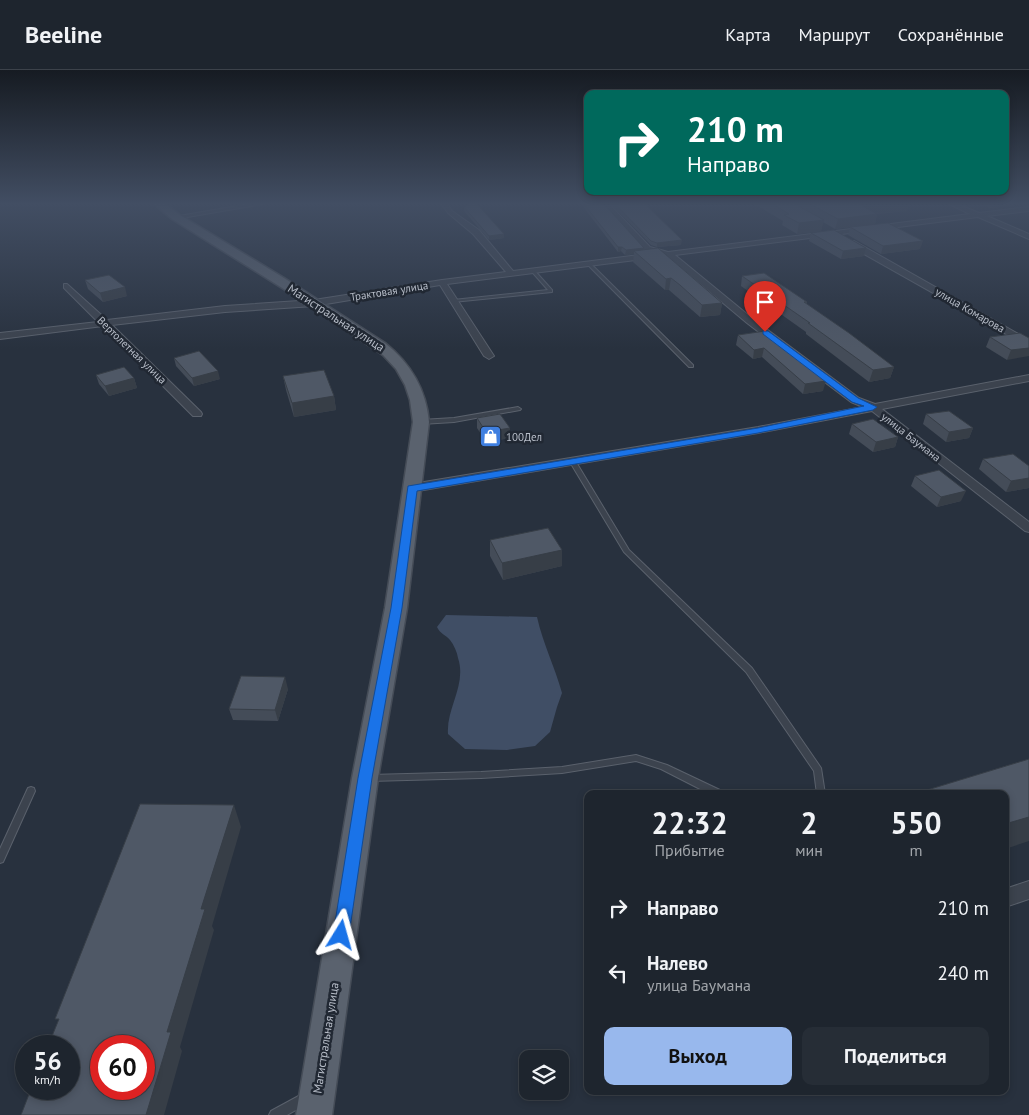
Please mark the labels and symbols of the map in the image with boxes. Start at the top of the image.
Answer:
street label: Трактовая улица [349,278,429,304]
street label: Магистральная улица [285,281,388,354]
pin [744,281,786,332]
street label: улица Комарова [933,284,1007,336]
street label: Вертолетная улица [94,313,170,387]
street label: улица Баумана [879,409,943,465]
shop icon: 100Дел [478,425,502,449]
place label: 100Дел [506,430,542,444]
position arrow [314,908,366,960]
street label: Магистральная улица [309,981,342,1095]
speed limit sign: 60 [90,1035,155,1100]

